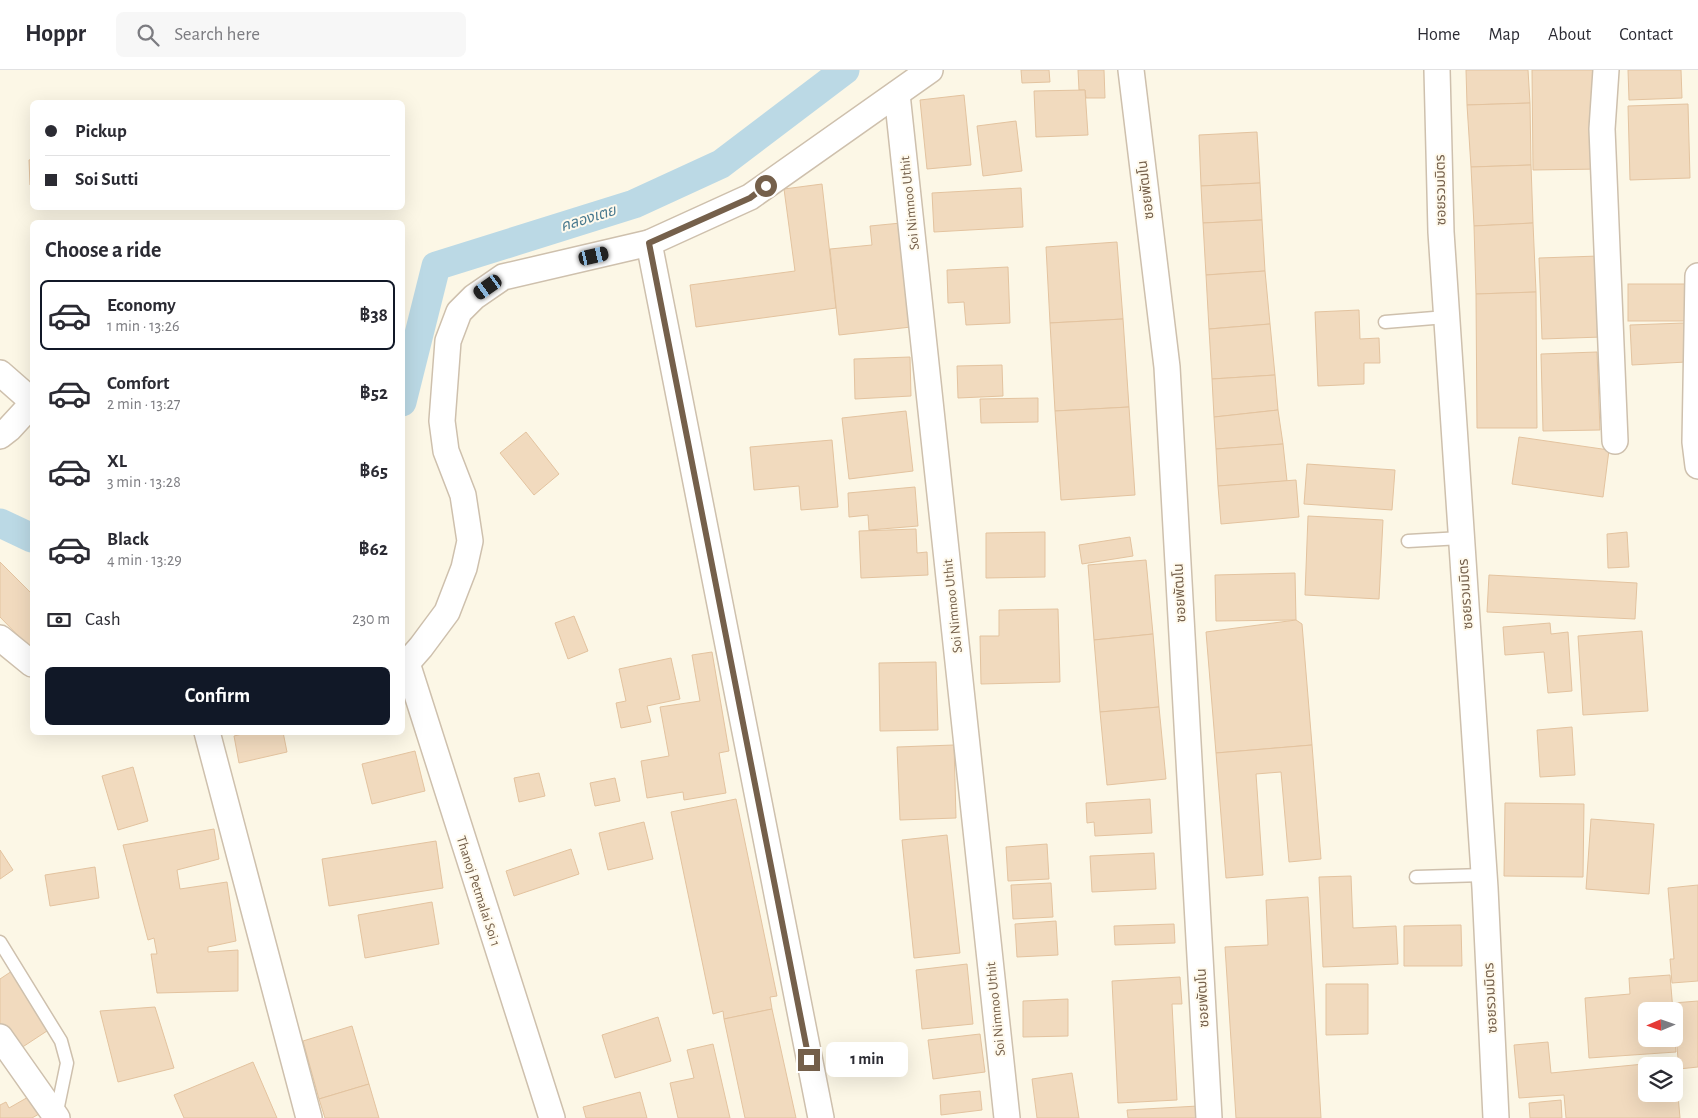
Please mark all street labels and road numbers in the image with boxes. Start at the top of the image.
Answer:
street label: ซอยรวมมิตร [1433,154,1449,225]
street label: Soi Nimnoo Uthit [898,155,922,251]
street label: ซอยพัฒโน [1134,160,1157,220]
street label: Soi Nimnoo Uthit [941,558,965,654]
street label: ซอยรวมมิตร [1457,558,1475,630]
street label: ซอยพัฒโน [1170,563,1189,623]
street label: Thanoj Petmalai Soi 1 [454,834,502,948]
street label: Soi Nimnoo Uthit [984,961,1008,1057]
street label: ซอยรวมมิตร [1482,962,1500,1034]
street label: ซอยพัฒโน [1193,968,1212,1028]

